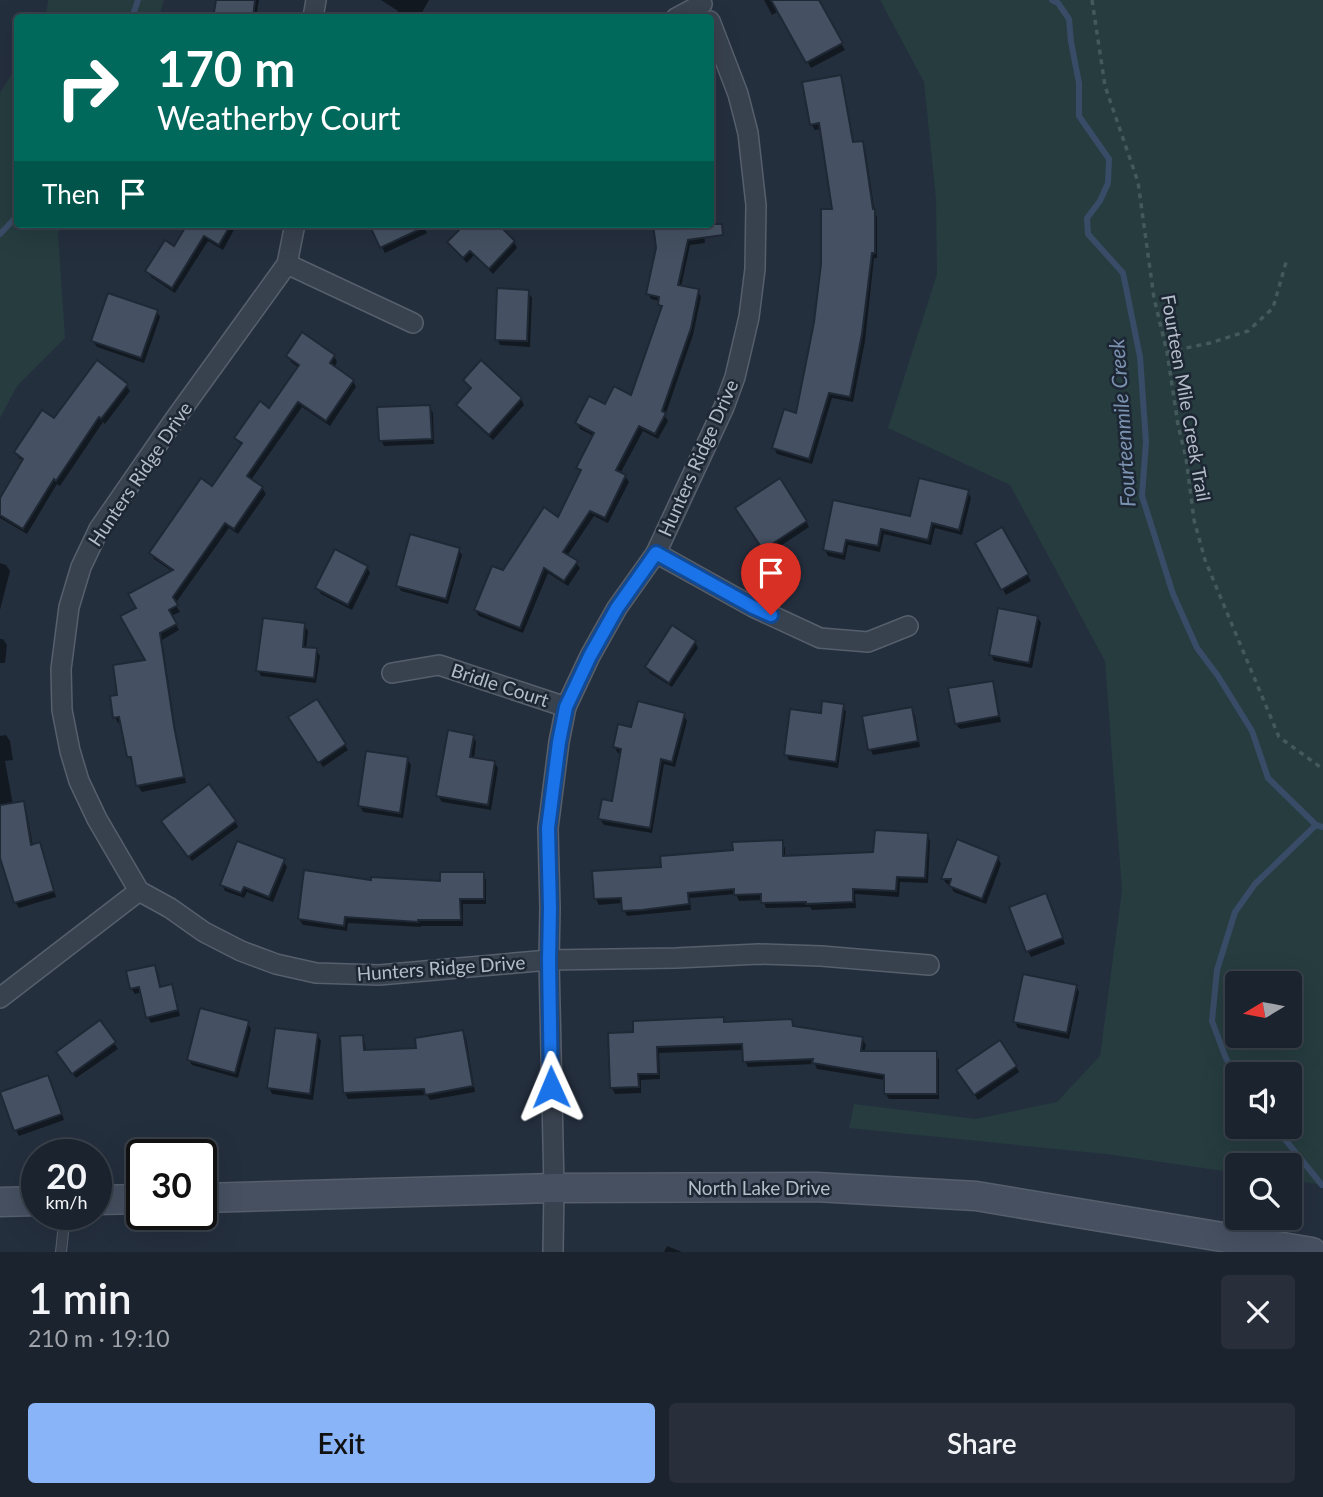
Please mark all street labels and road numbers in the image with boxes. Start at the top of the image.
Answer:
street label: Fourteen Mile Creek Trail [1157,293,1216,503]
street label: Hunters Ridge Drive [653,376,742,540]
street label: Hunters Ridge Drive [83,397,196,550]
street label: Bridle Court [448,658,552,711]
street label: Hunters Ridge Drive [356,950,526,985]
street label: North Lake Drive [688,1176,830,1199]

